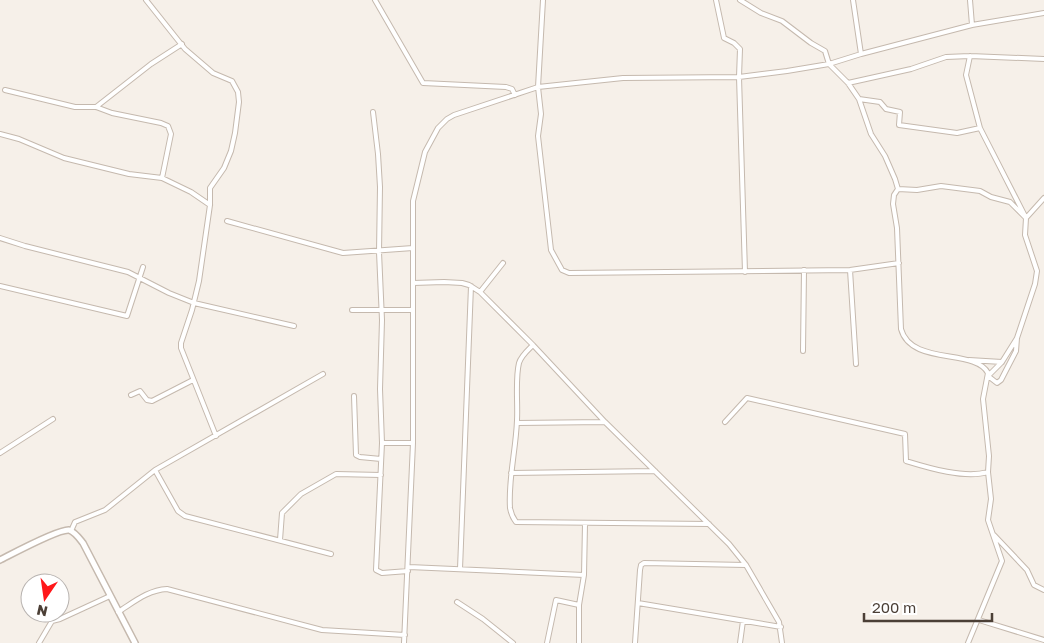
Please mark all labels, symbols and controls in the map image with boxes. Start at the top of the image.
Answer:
north arrow [20,573,70,623]
scale bar [864,590,992,622]
text: 200 m [872,598,916,616]
text: N [35,602,49,621]

